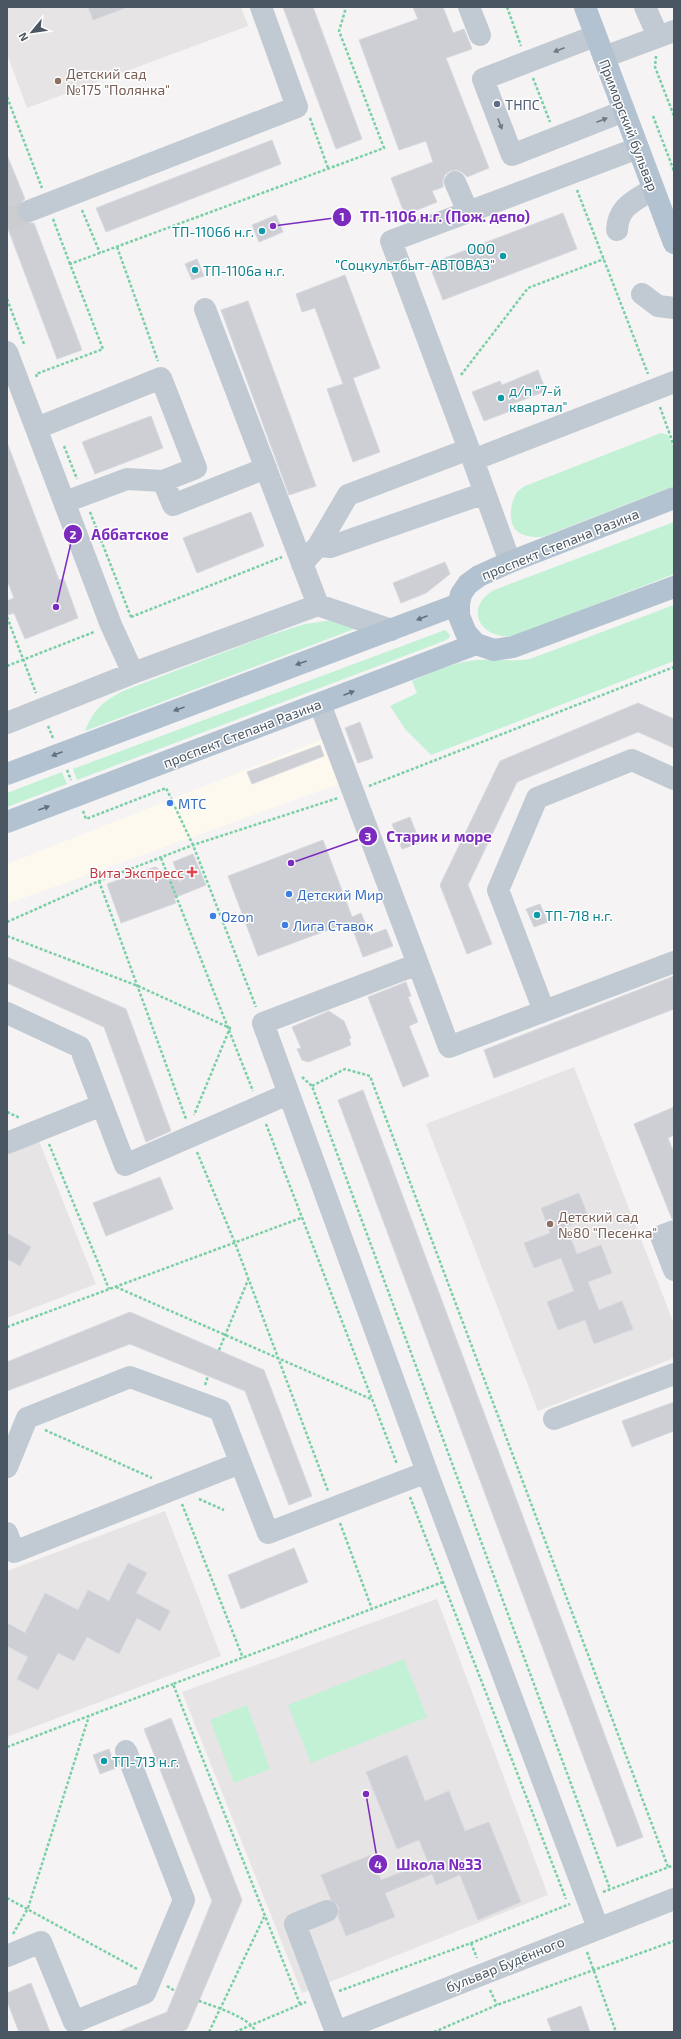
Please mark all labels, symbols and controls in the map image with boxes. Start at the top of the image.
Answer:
north arrow [12,12,52,52]
text: N [15,30,30,44]
one-way arrow [552,47,564,53]
street label: Приморский бульвар [596,57,662,193]
place label: Детский сад №175 "Полянка" [66,65,170,98]
marker: Детский сад №175 "Полянка" [53,76,63,86]
place label: ТНПС [505,96,540,113]
marker: ТНПС [492,99,502,109]
one-way arrow [597,117,608,123]
one-way arrow [498,118,504,130]
callout: ТП-1106 н.г. (Пож. депо) [332,203,538,230]
text: ТП-1106 н.г. (Пож. депо) [360,207,530,225]
text: 1 [339,209,345,223]
place label: ТП-1106б н.г. [172,223,254,240]
marker: ТП-1106б н.г. [257,226,267,236]
place label: ООО "Соцкультбыт-АВТОВАЗ" [335,240,495,273]
marker: ООО "Соцкультбыт-АВТОВАЗ" [498,251,508,261]
place label: ТП-1106а н.г. [203,262,285,279]
marker: ТП-1106а н.г. [190,265,200,275]
place label: д/п "7-й квартал" [509,382,567,415]
marker: д/п "7-й квартал" [496,393,506,403]
street label: проспект Степана Разина [479,505,641,583]
callout: Аббатское [63,521,176,548]
text: Аббатское [91,525,169,543]
text: 2 [70,527,77,541]
one-way arrow [416,615,428,621]
one-way arrow [294,661,306,667]
one-way arrow [343,689,355,695]
street label: проспект Степана Разина [160,695,324,771]
one-way arrow [172,706,184,712]
one-way arrow [51,751,63,757]
place label: МТС [178,795,206,812]
marker: МТС [165,798,175,808]
one-way arrow [38,804,50,810]
callout: Старик и море [358,823,500,850]
text: Старик и море [386,827,492,845]
text: 3 [365,829,372,843]
place label: Вита Экспресс [90,864,184,881]
marker: Вита Экспресс [187,867,197,877]
place label: Детский Мир [297,886,383,903]
marker: Детский Мир [284,889,294,899]
place label: ТП-718 н.г. [545,907,613,924]
place label: Ozon [221,908,254,925]
marker: ТП-718 н.г. [532,910,542,920]
marker: Ozon [208,911,218,921]
place label: Лига Ставок [293,917,374,934]
marker: Лига Ставок [280,920,290,930]
place label: Детский сад №80 "Песенка" [558,1208,657,1241]
marker: Детский сад №80 "Песенка" [545,1219,555,1229]
place label: ТП-713 н.г. [112,1753,179,1770]
marker: ТП-713 н.г. [99,1756,109,1766]
callout: Школа №33 [368,1851,490,1878]
text: Школа №33 [396,1855,482,1873]
text: 4 [374,1857,382,1871]
street label: бульвар Будённого [443,1932,567,1996]

